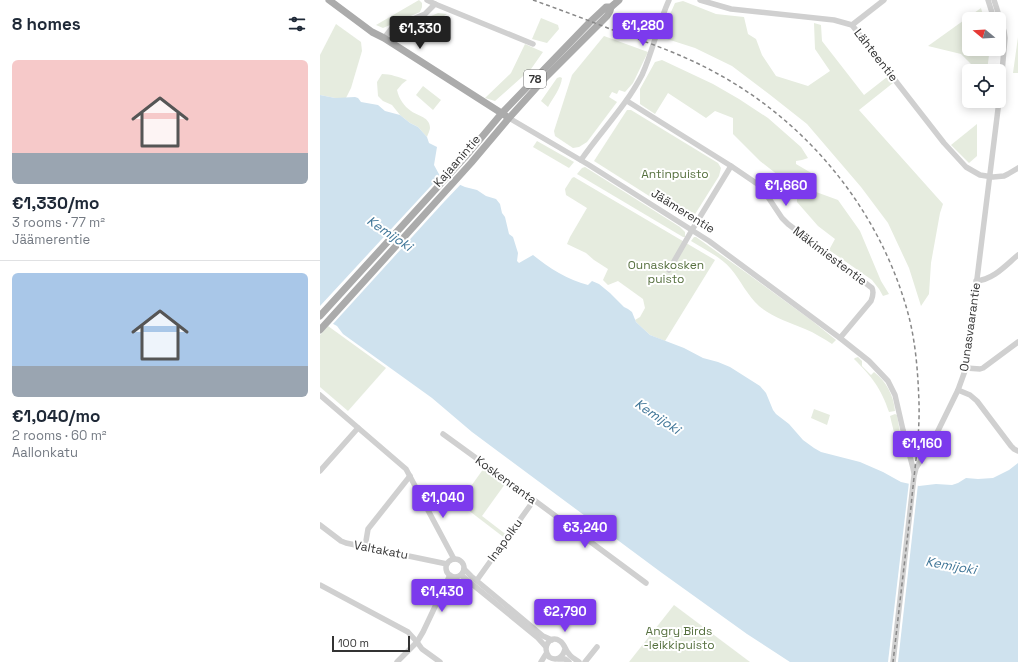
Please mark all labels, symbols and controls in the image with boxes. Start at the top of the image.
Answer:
north arrow [962,12,1006,56]
map controls [962,12,1006,108]
text: 8 homes [12,13,81,35]
icon: filters [286,13,308,35]
pin: €1,280 [610,13,676,47]
pin: €1,330 [387,16,453,50]
text: €1,280 [622,17,664,34]
text: €1,330 [399,20,441,37]
street label: Lähteentie [850,25,902,85]
button: locate [962,64,1006,108]
road number: 78 [524,70,546,88]
icon: home [124,86,196,158]
street label: Kajaanintie [430,132,484,190]
park label: Antinpuisto [641,166,709,182]
pin: €1,660 [753,173,819,207]
text: €1,660 [765,177,807,194]
street label: Jäämerentie [648,185,718,237]
text: €1,330/mo [12,192,99,214]
water label: Kemijoki [364,212,417,256]
text: 3 rooms · 77 m² [12,214,105,231]
street label: Mäkimiestentie [790,223,870,289]
text: Jäämerentie [12,231,90,248]
park label: Ounaskosken puisto [628,257,704,287]
street label: Ounasvaarantie [956,281,984,373]
icon: home [124,299,196,371]
water label: Kemijoki [632,395,685,439]
text: €1,040/mo [12,405,100,427]
text: 2 rooms · 60 m² [12,427,107,444]
pin: €1,160 [889,431,955,465]
text: €1,160 [902,435,942,452]
text: Aallonkatu [12,444,78,461]
street label: Koskenranta [472,452,540,508]
pin: €1,040 [410,485,476,519]
text: €1,040 [421,489,465,506]
street label: Inapolku [484,515,526,565]
pin: €3,240 [552,515,618,549]
text: €3,240 [563,519,607,536]
street label: Valtakatu [353,537,409,563]
water label: Kemijoki [924,553,979,579]
pin: €1,430 [409,579,475,613]
text: €1,430 [420,583,464,600]
pin: €2,790 [532,599,598,633]
text: €2,790 [543,603,587,620]
park label: Angry Birds -leikkipuisto [643,623,715,653]
scale bar [332,634,410,653]
text: 100 m [338,636,369,650]

